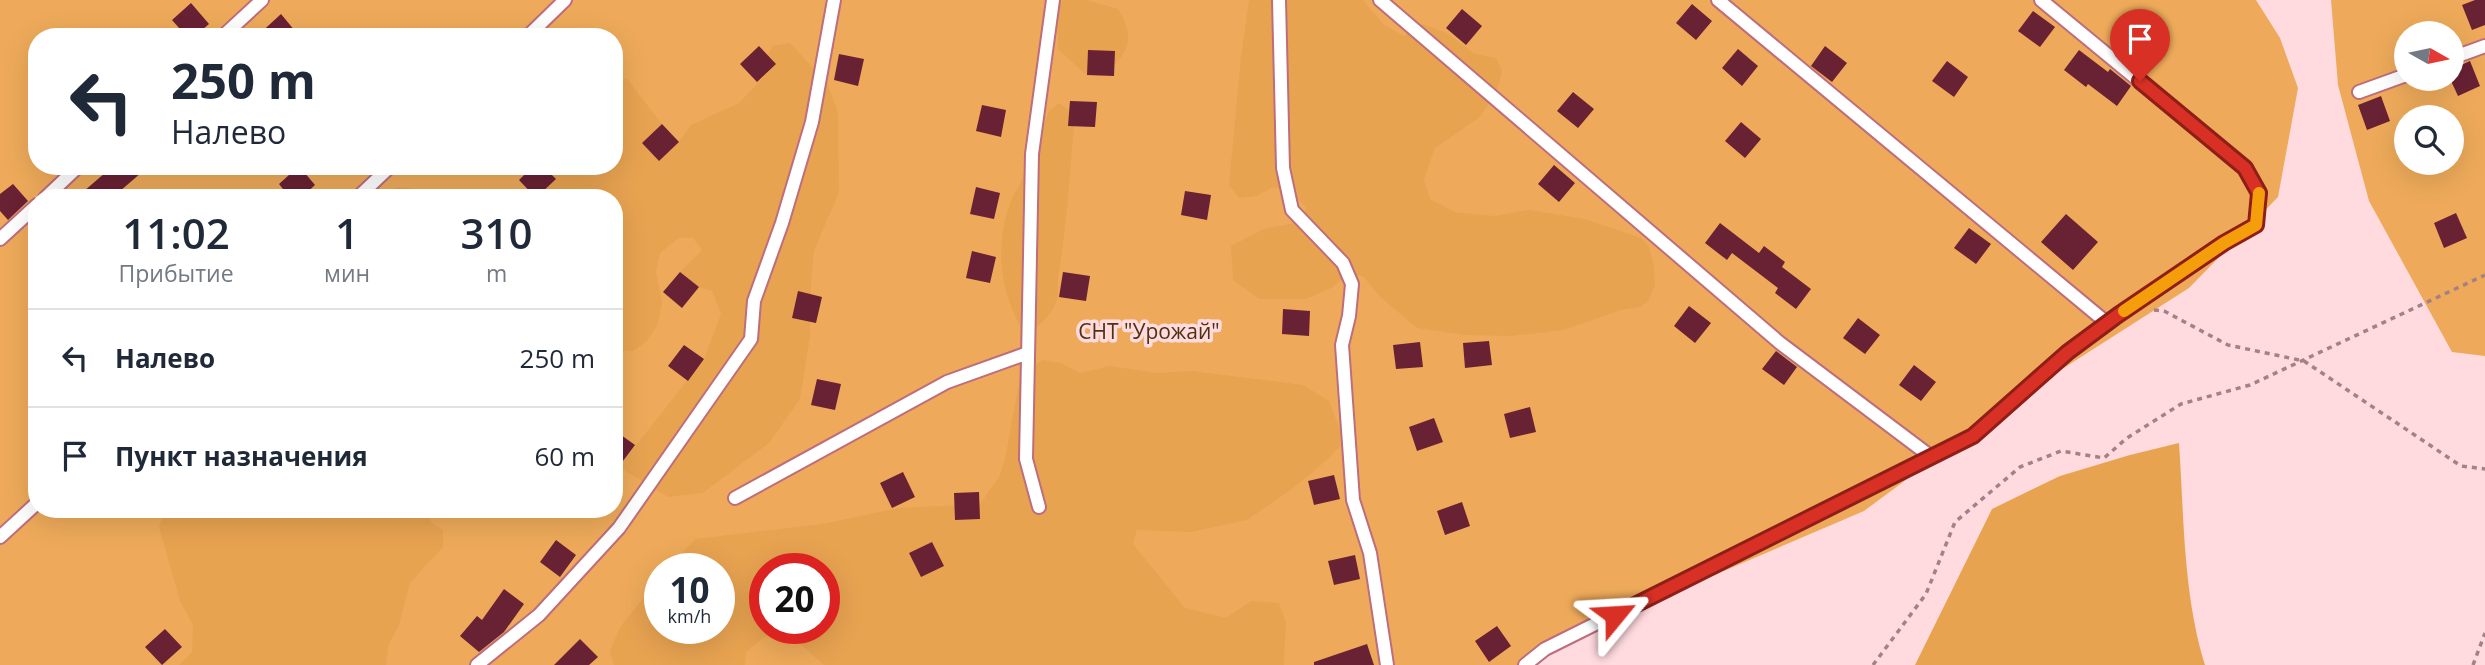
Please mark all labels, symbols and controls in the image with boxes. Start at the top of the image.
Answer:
pin [2110,9,2170,81]
icon: arrive [2121,20,2159,58]
north arrow [2394,21,2464,91]
map controls [2394,21,2464,175]
text: 250 m [171,47,316,113]
icon: left [56,56,147,147]
button: search [2394,105,2464,175]
text: Налево [171,110,286,153]
text: 11:02 [122,204,230,261]
text: 1 [335,204,359,261]
text: 310 [461,204,533,261]
text: Прибытие [118,257,234,289]
text: мин [324,257,370,289]
text: m [486,257,507,289]
park label: СНТ "Урожай" [1078,317,1220,345]
icon: left [56,339,94,377]
text: Налево [115,340,215,376]
text: 250 m [520,340,595,376]
icon: arrive [56,437,94,475]
text: Пункт назначения [115,438,368,474]
text: 60 m [534,438,595,474]
speed limit sign: 20 [749,553,840,644]
text: 10 [669,566,710,613]
position arrow [1578,578,1652,652]
text: km/h [668,604,711,628]

